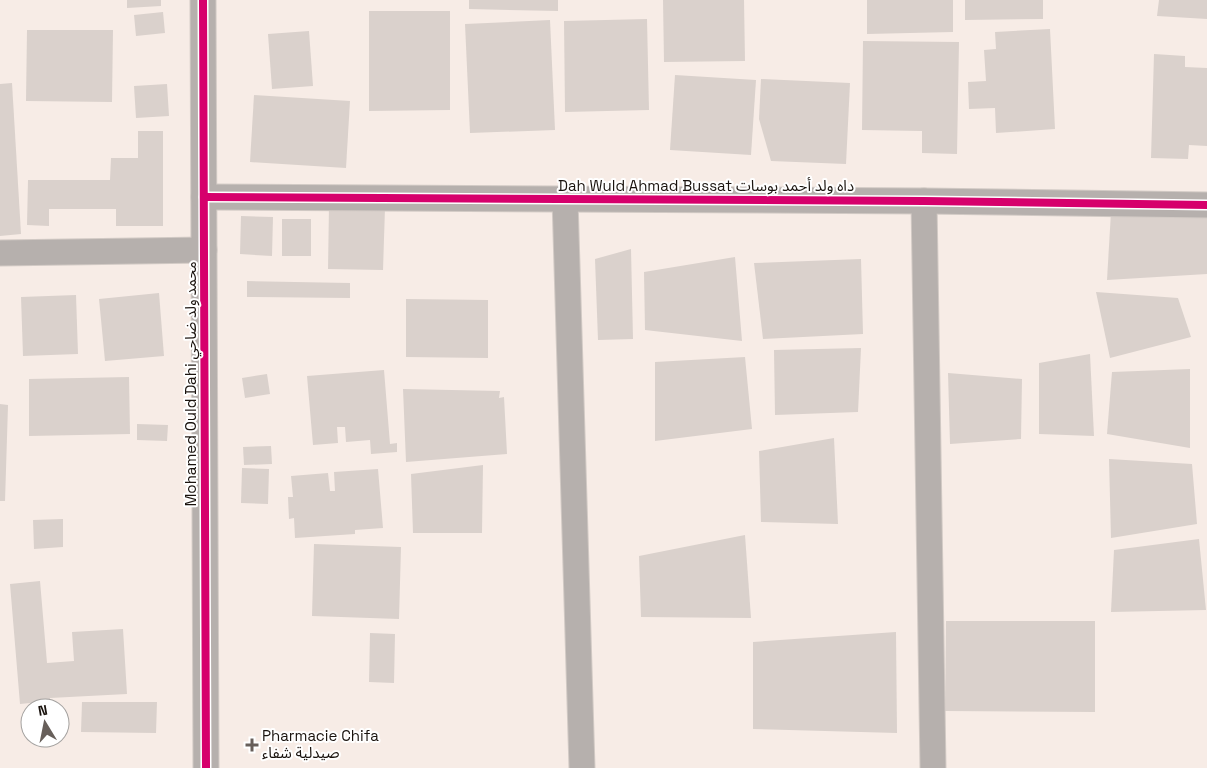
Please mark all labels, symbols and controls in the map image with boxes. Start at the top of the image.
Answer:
street label: Dah Wuld Ahmad Bussat داه ولد أحمد بوسات [558,176,854,195]
street label: Mohamed Ould Dahi محمد ولد ضاحي [181,261,202,507]
north arrow [20,698,70,748]
text: N [37,701,49,720]
place label: Pharmacie Chifa صيدلية شفاء [262,726,379,762]
marker: Pharmacie Chifa صيدلية شفاء [246,739,258,751]

